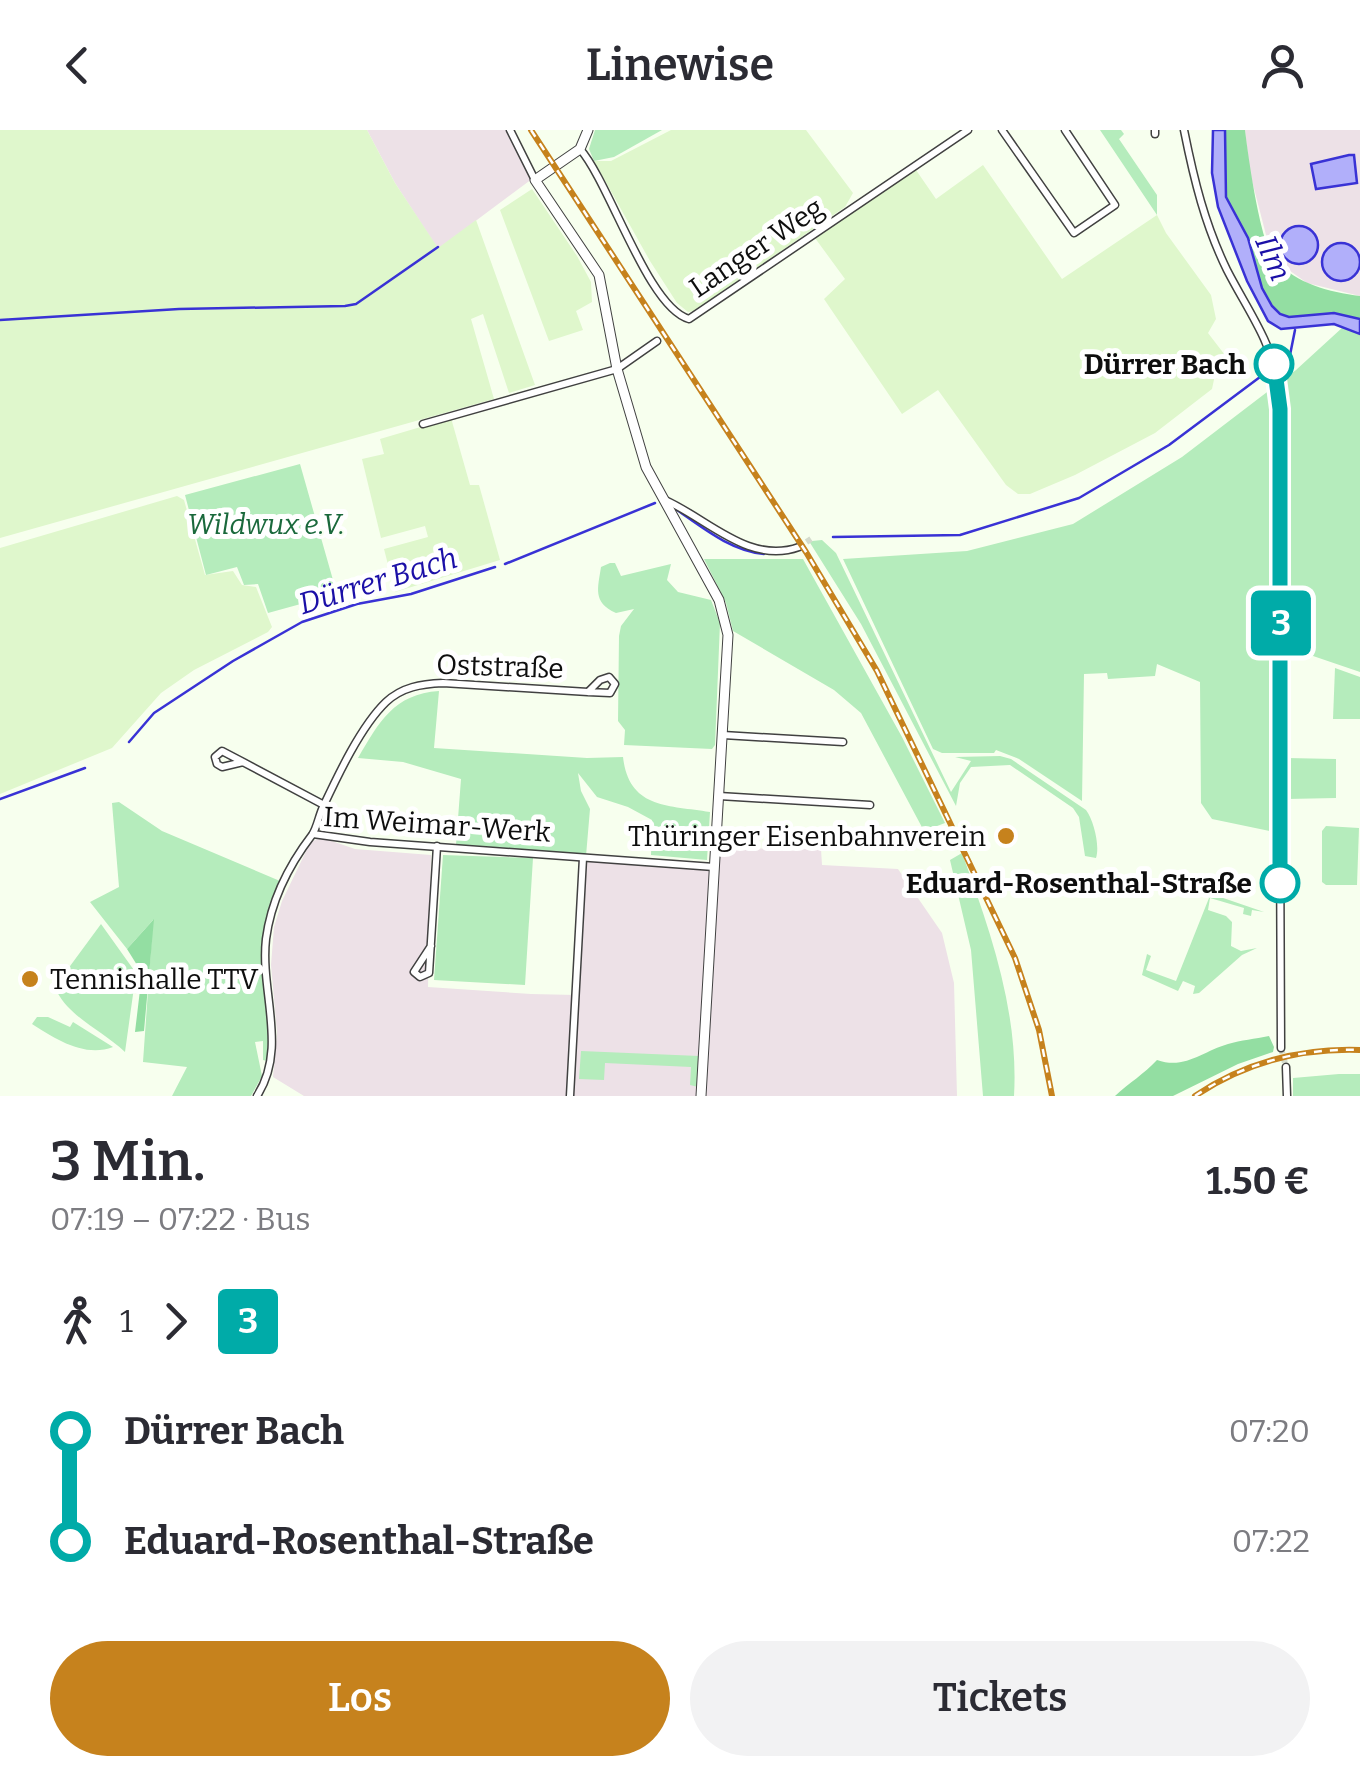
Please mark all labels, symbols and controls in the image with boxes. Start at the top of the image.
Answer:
icon: back [50,38,105,93]
text: Linewise [586,38,774,92]
icon: person [1255,38,1310,93]
street label: Langer Weg [683,191,829,304]
water label: Ilm [1247,230,1299,286]
marker: Dürrer Bach [1255,345,1293,383]
place label: Dürrer Bach [1084,348,1246,381]
park label: Wildwux e.V. [187,508,345,541]
water label: Dürrer Bach [294,540,462,622]
line badge: 3 [1248,590,1314,656]
text: 3 [1271,602,1291,644]
street label: Oststraße [436,648,564,685]
street label: Im Weimar-Werk [322,800,552,849]
place label: Thüringer Eisenbahnverein [628,820,986,853]
marker: Thüringer Eisenbahnverein [995,825,1017,847]
marker: Eduard-Rosenthal-Straße [1261,864,1299,902]
place label: Eduard-Rosenthal-Straße [906,867,1252,900]
place label: Tennishalle TTV [50,963,259,996]
marker: Tennishalle TTV [19,968,41,990]
text: 3 Min. [50,1129,206,1195]
text: 1.50 € [1206,1158,1310,1204]
text: 07:19 – 07:22 · Bus [50,1200,311,1238]
icon: walk [50,1294,105,1349]
icon: forward [148,1294,203,1349]
text: 3 [238,1300,258,1342]
text: 1 [120,1302,133,1340]
text: Dürrer Bach [124,1408,344,1454]
text: 07:20 [1229,1412,1310,1450]
text: Eduard-Rosenthal-Straße [124,1518,594,1564]
text: 07:22 [1232,1522,1310,1560]
button: Los [50,1641,670,1756]
button: Tickets [690,1641,1310,1756]

